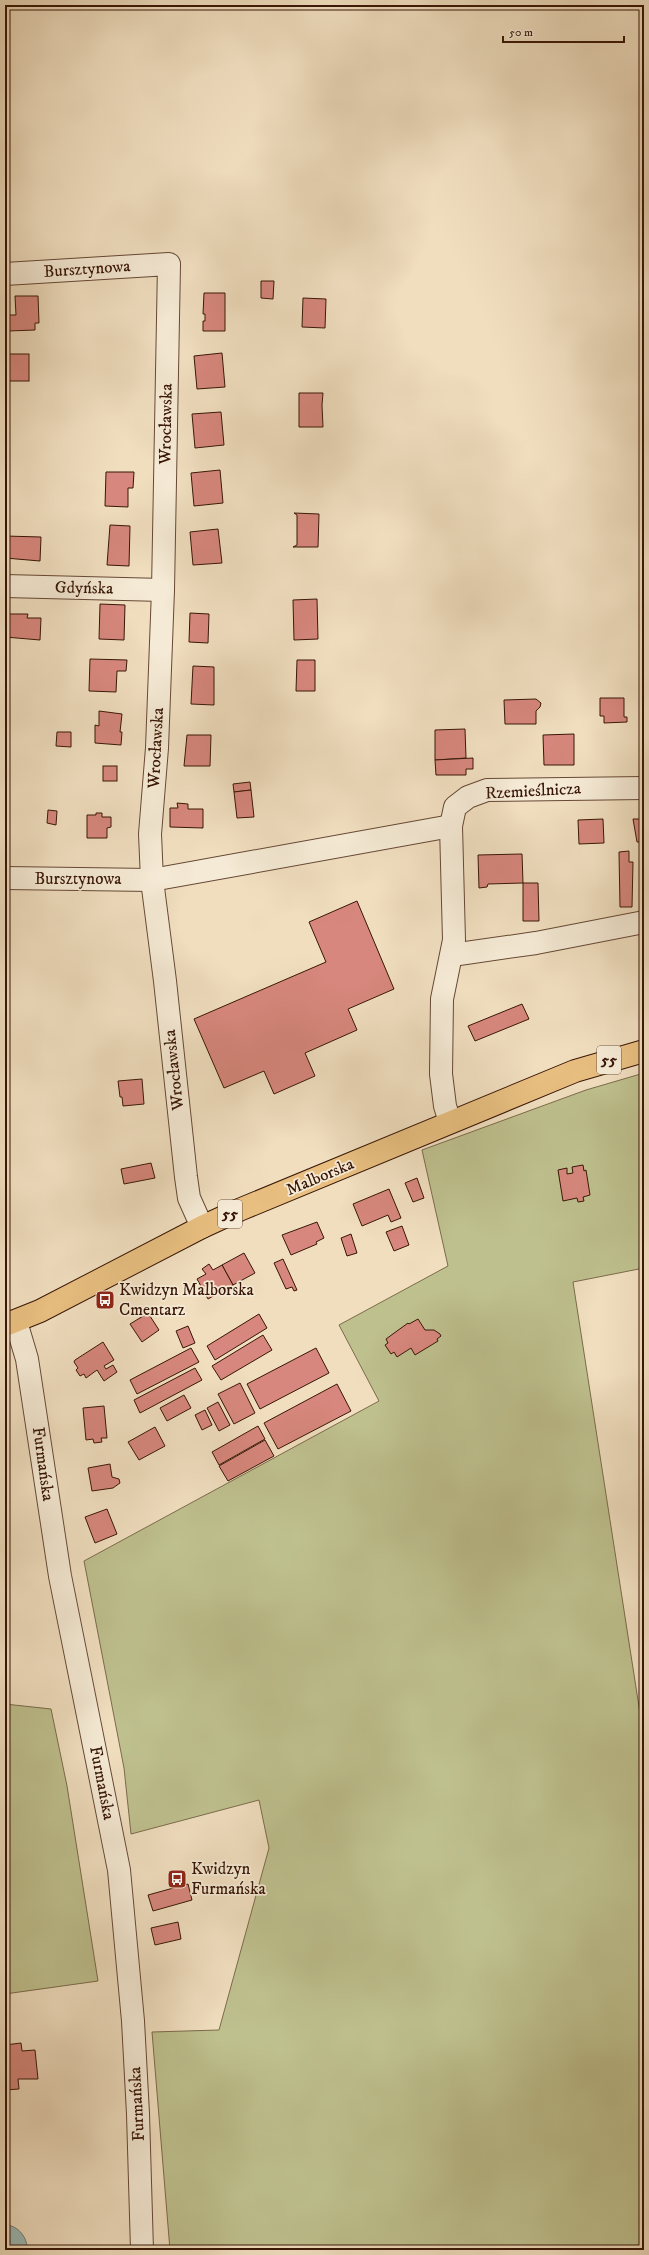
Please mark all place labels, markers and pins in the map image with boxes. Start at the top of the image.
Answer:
place label: Kwidzyn Malborska Cmentarz [119,1279,255,1321]
bus stop icon: Kwidzyn Malborska Cmentarz [94,1289,116,1311]
place label: Kwidzyn Furmańska [191,1858,266,1900]
bus stop icon: Kwidzyn Furmańska [166,1868,188,1890]

